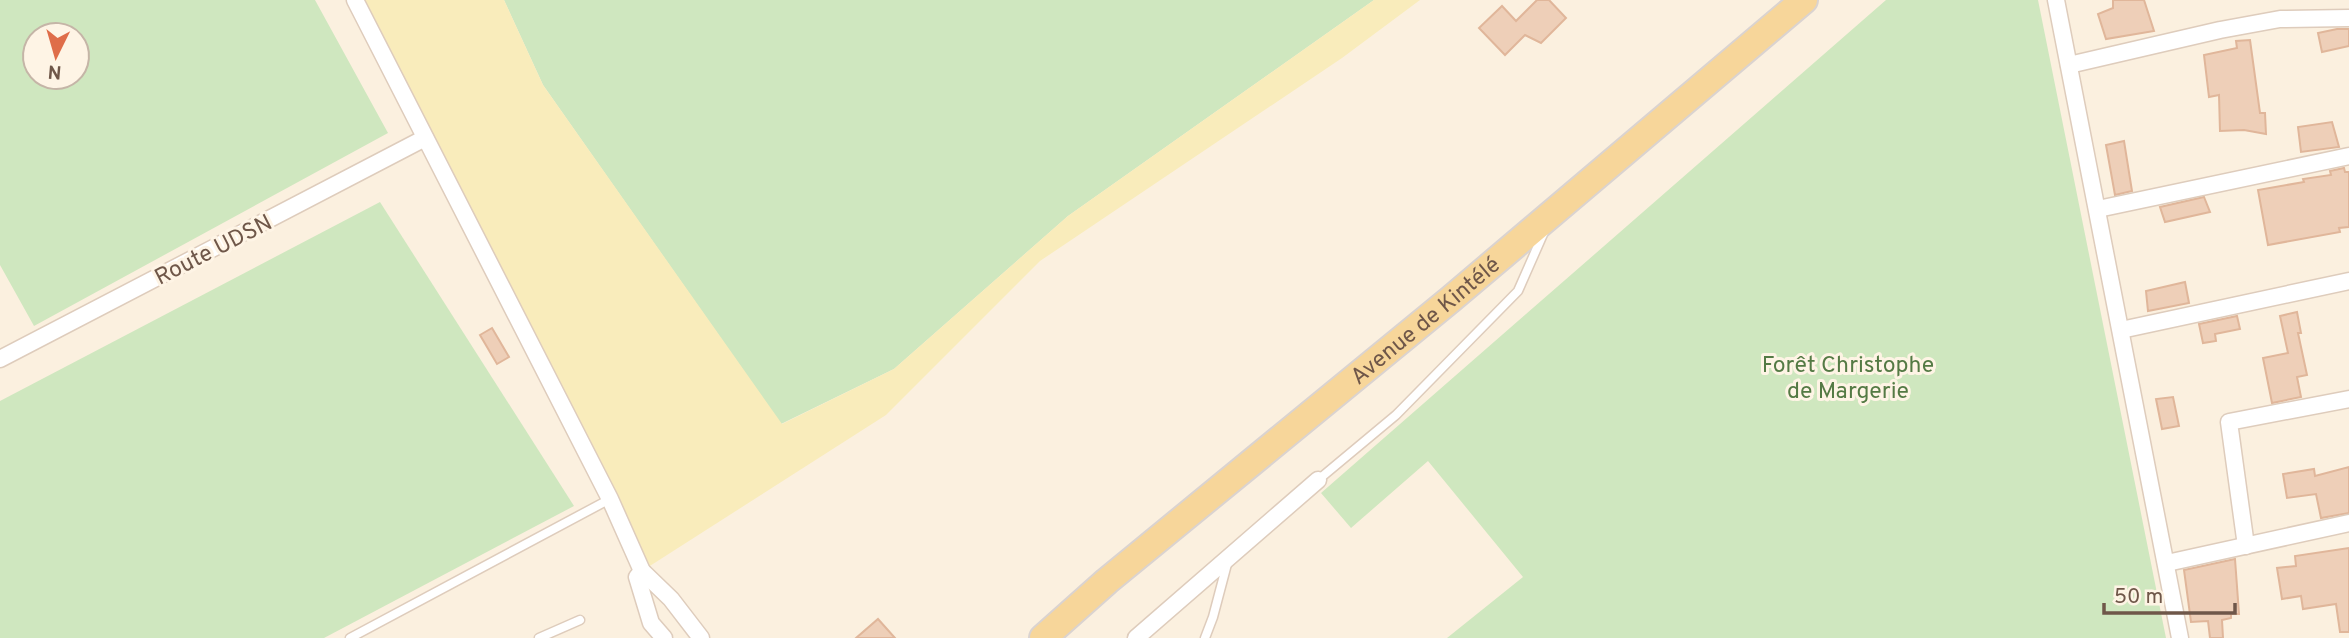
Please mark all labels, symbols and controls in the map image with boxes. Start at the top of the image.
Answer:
north arrow [21,21,91,91]
text: N [47,58,63,83]
street label: Route UDSN [150,209,278,293]
street label: Avenue de Kintélé [1346,251,1507,392]
park label: Forêt Christophe de Margerie [1762,352,1934,407]
scale bar [2104,572,2235,616]
text: 50 m [2114,584,2163,611]

